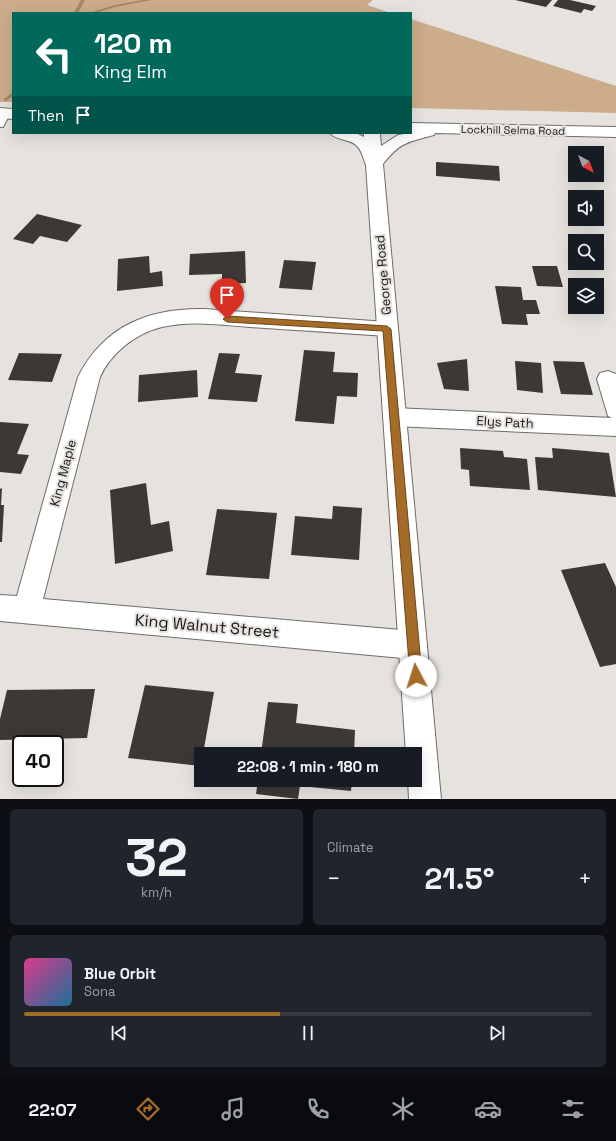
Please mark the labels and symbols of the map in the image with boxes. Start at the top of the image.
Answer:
street label: Lockhill Selma Road [461,122,565,138]
north arrow [568,146,604,182]
street label: George Road [371,234,395,316]
pin [210,278,244,319]
street label: Elys Path [476,412,534,432]
street label: King Maple [46,438,80,508]
street label: King Walnut Street [134,609,280,643]
position arrow [395,655,437,697]
speed limit sign: 40 [12,735,64,787]

